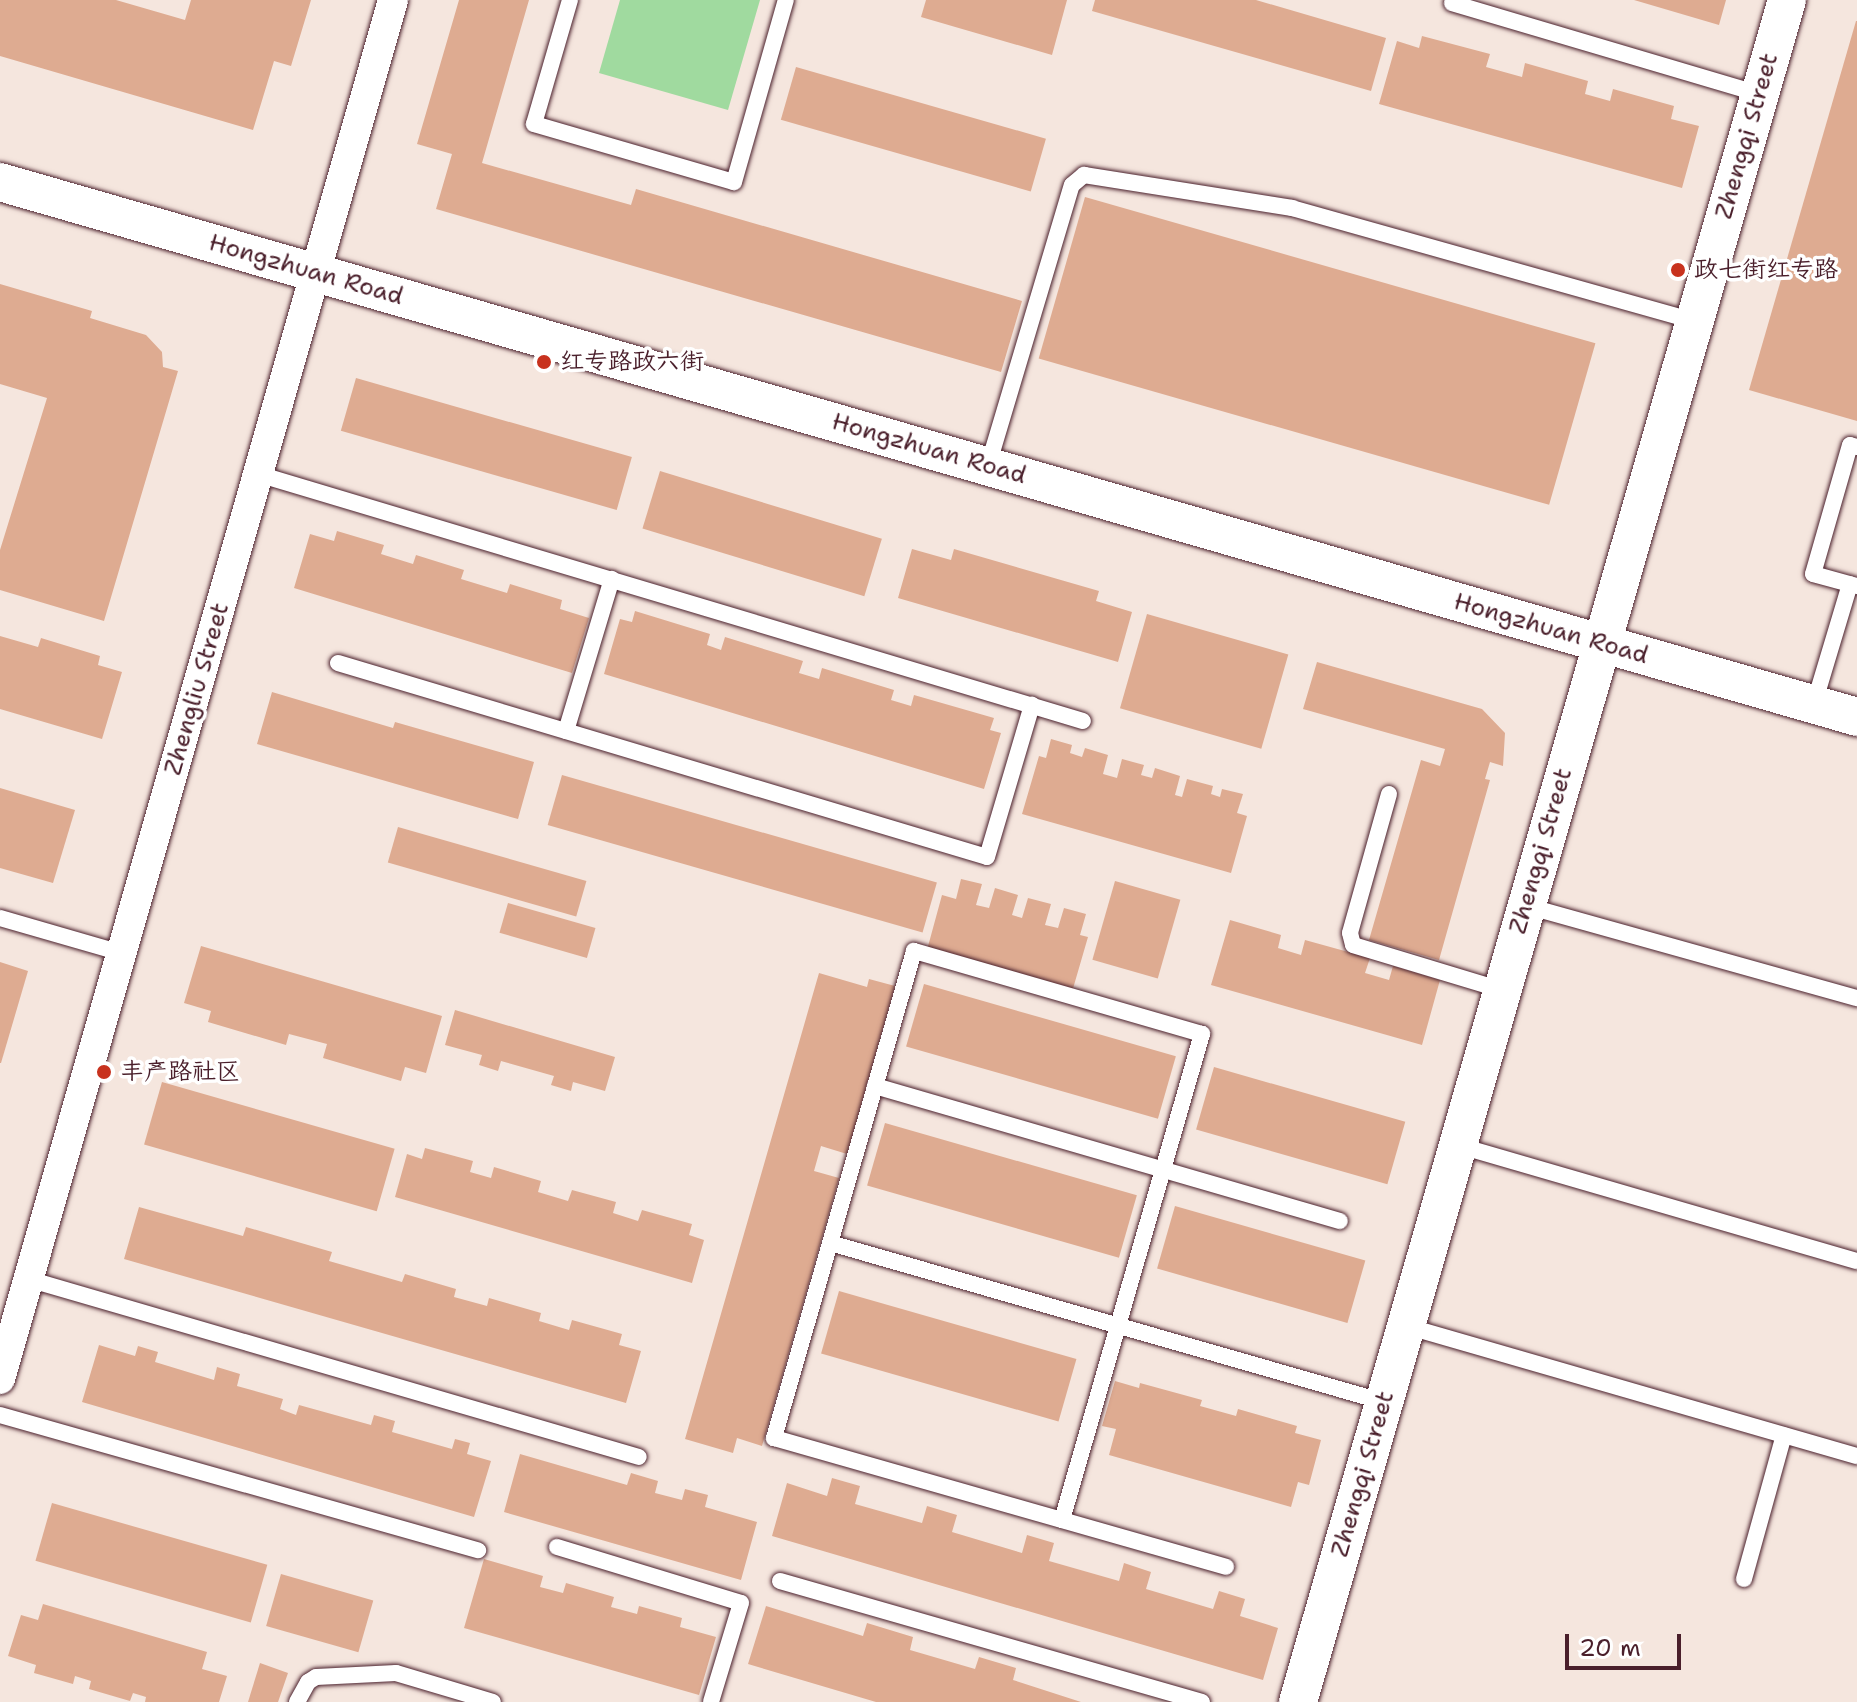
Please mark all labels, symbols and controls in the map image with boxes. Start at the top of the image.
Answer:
street label: Zhengqi Street [1710,50,1784,222]
street label: Hongzhuan Road [206,228,406,312]
place label: 政七街红专路 [1694,256,1838,284]
marker: 政七街红专路 [1669,261,1687,279]
place label: 红专路政六街 [560,348,704,376]
marker: 红专路政六街 [535,353,553,371]
street label: Hongzhuan Road [829,407,1029,491]
street label: Hongzhuan Road [1451,587,1651,671]
street label: Zhengliu Street [159,600,235,778]
street label: Zhengqi Street [1504,765,1578,937]
place label: 丰产路社区 [120,1058,240,1086]
marker: 丰产路社区 [95,1063,113,1081]
street label: Zhengqi Street [1326,1388,1400,1560]
scale bar [1569,1618,1685,1668]
text: 20 m [1579,1632,1641,1664]

